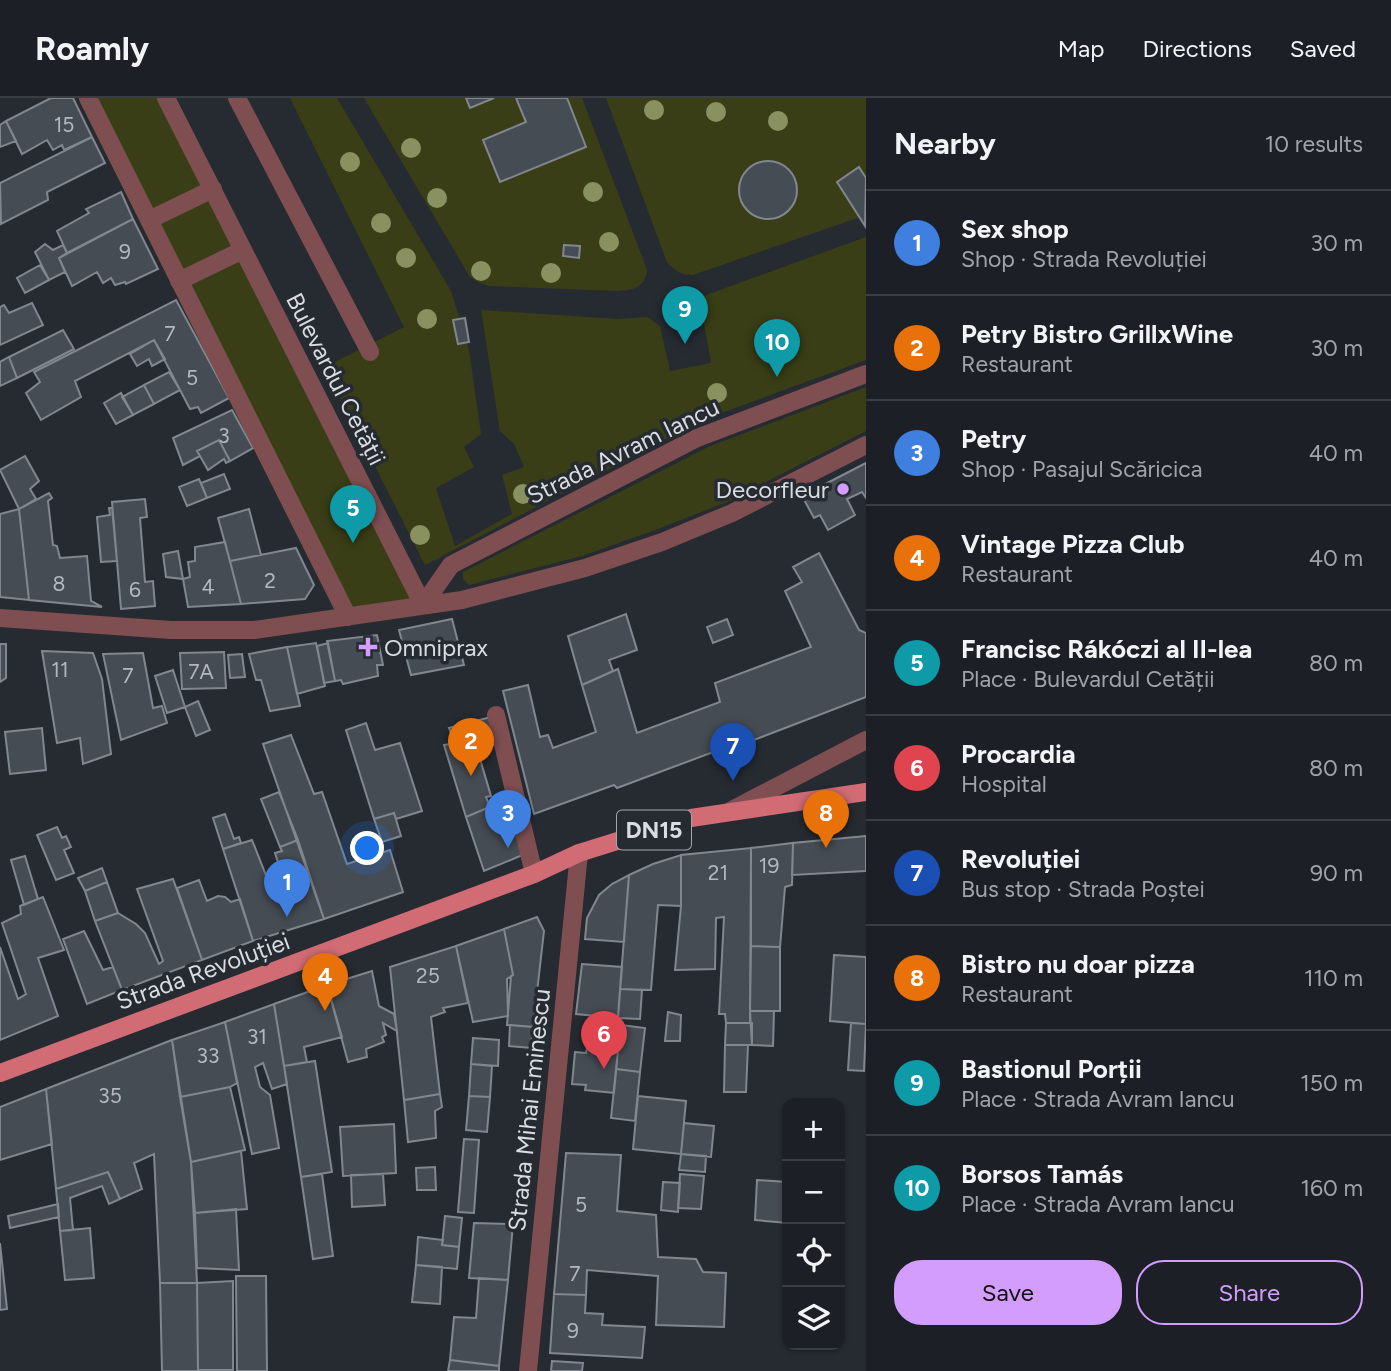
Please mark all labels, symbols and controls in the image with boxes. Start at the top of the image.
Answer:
text: Roamly [35,29,149,68]
text: Map [1058,34,1104,63]
text: Directions [1142,34,1252,63]
text: Saved [1290,34,1356,63]
house number: 15 [54,112,74,137]
text: Nearby [894,125,996,162]
text: 10 results [1265,130,1363,158]
text: Sex shop [961,213,1069,245]
text: 1 [912,229,922,257]
text: 30 m [1310,229,1363,257]
house number: 9 [119,239,131,264]
text: Shop · Strada Revoluției [961,245,1207,273]
pin: 9 [662,286,708,344]
street label: Bulevardul Cetății [280,288,392,470]
text: Petry Bistro GrillxWine [961,318,1233,350]
pin: 10 [754,319,800,377]
house number: 7 [164,321,176,346]
text: 2 [910,334,924,362]
text: 30 m [1310,334,1363,362]
text: Restaurant [961,350,1073,378]
house number: 5 [186,365,198,390]
street label: Strada Avram Iancu [522,392,724,510]
house number: 3 [218,423,230,448]
text: Petry [961,423,1026,455]
text: 3 [911,439,923,467]
text: 40 m [1309,439,1363,467]
text: Shop · Pasajul Scăricica [961,455,1202,483]
place label: Decorfleur [716,475,829,504]
marker: Decorfleur [835,481,851,497]
pin: 5 [330,485,376,543]
text: Vintage Pizza Club [961,528,1185,560]
text: 4 [910,544,924,572]
text: 40 m [1309,544,1363,572]
text: Restaurant [961,560,1073,588]
house number: 2 [264,568,276,593]
house number: 8 [53,571,65,596]
house number: 4 [201,574,215,599]
house number: 6 [129,577,141,602]
place label: Omniprax [384,633,489,662]
text: Francisc Rákóczi al II-lea [961,633,1252,665]
marker: Omniprax [358,637,378,657]
text: 5 [910,649,924,677]
text: 80 m [1309,649,1363,677]
house number: 11 [51,657,69,682]
house number: 7A [188,659,214,684]
house number: 7 [122,663,134,688]
text: Place · Bulevardul Cetății [961,665,1215,693]
pin: 2 [448,718,494,776]
pin: 7 [710,723,756,781]
text: Procardia [961,738,1076,770]
text: 6 [910,754,924,782]
text: 80 m [1309,754,1363,782]
text: Hospital [961,770,1047,798]
pin: 3 [485,790,531,848]
pin: 8 [803,790,849,848]
road number: DN15 [617,810,691,850]
your location [350,831,384,865]
text: Revoluției [961,843,1080,875]
house number: 19 [759,853,779,878]
pin: 1 [264,859,310,917]
text: 7 [911,859,923,887]
text: 90 m [1310,859,1363,887]
house number: 21 [708,860,728,885]
text: Bus stop · Strada Poștei [961,875,1205,903]
street label: Strada Revoluției [112,926,294,1016]
text: Bistro nu doar pizza [961,948,1195,980]
pin: 4 [302,953,348,1011]
house number: 25 [416,963,440,988]
text: 8 [910,964,924,992]
text: 110 m [1304,964,1363,992]
text: Restaurant [961,980,1073,1008]
street label: Strada Mihai Eminescu [502,987,556,1233]
pin: 6 [581,1011,627,1069]
house number: 31 [247,1024,267,1049]
house number: 33 [197,1043,219,1068]
text: Bastionul Porții [961,1053,1142,1085]
text: 9 [910,1069,924,1097]
text: 150 m [1300,1069,1363,1097]
house number: 35 [98,1083,122,1108]
text: Place · Strada Avram Iancu [961,1085,1235,1113]
map controls [782,1098,845,1350]
button: + [782,1098,845,1161]
text: Borsos Tamás [961,1158,1123,1190]
button: − [782,1161,845,1224]
text: 10 [905,1174,929,1202]
text: 160 m [1300,1174,1363,1202]
text: Place · Strada Avram Iancu [961,1190,1235,1218]
house number: 5 [575,1192,587,1217]
button: locate [782,1224,845,1287]
button: Save [894,1260,1122,1325]
button: Share [1136,1260,1363,1325]
house number: 7 [569,1261,581,1286]
button: layers [782,1287,845,1350]
house number: 9 [567,1318,579,1343]

